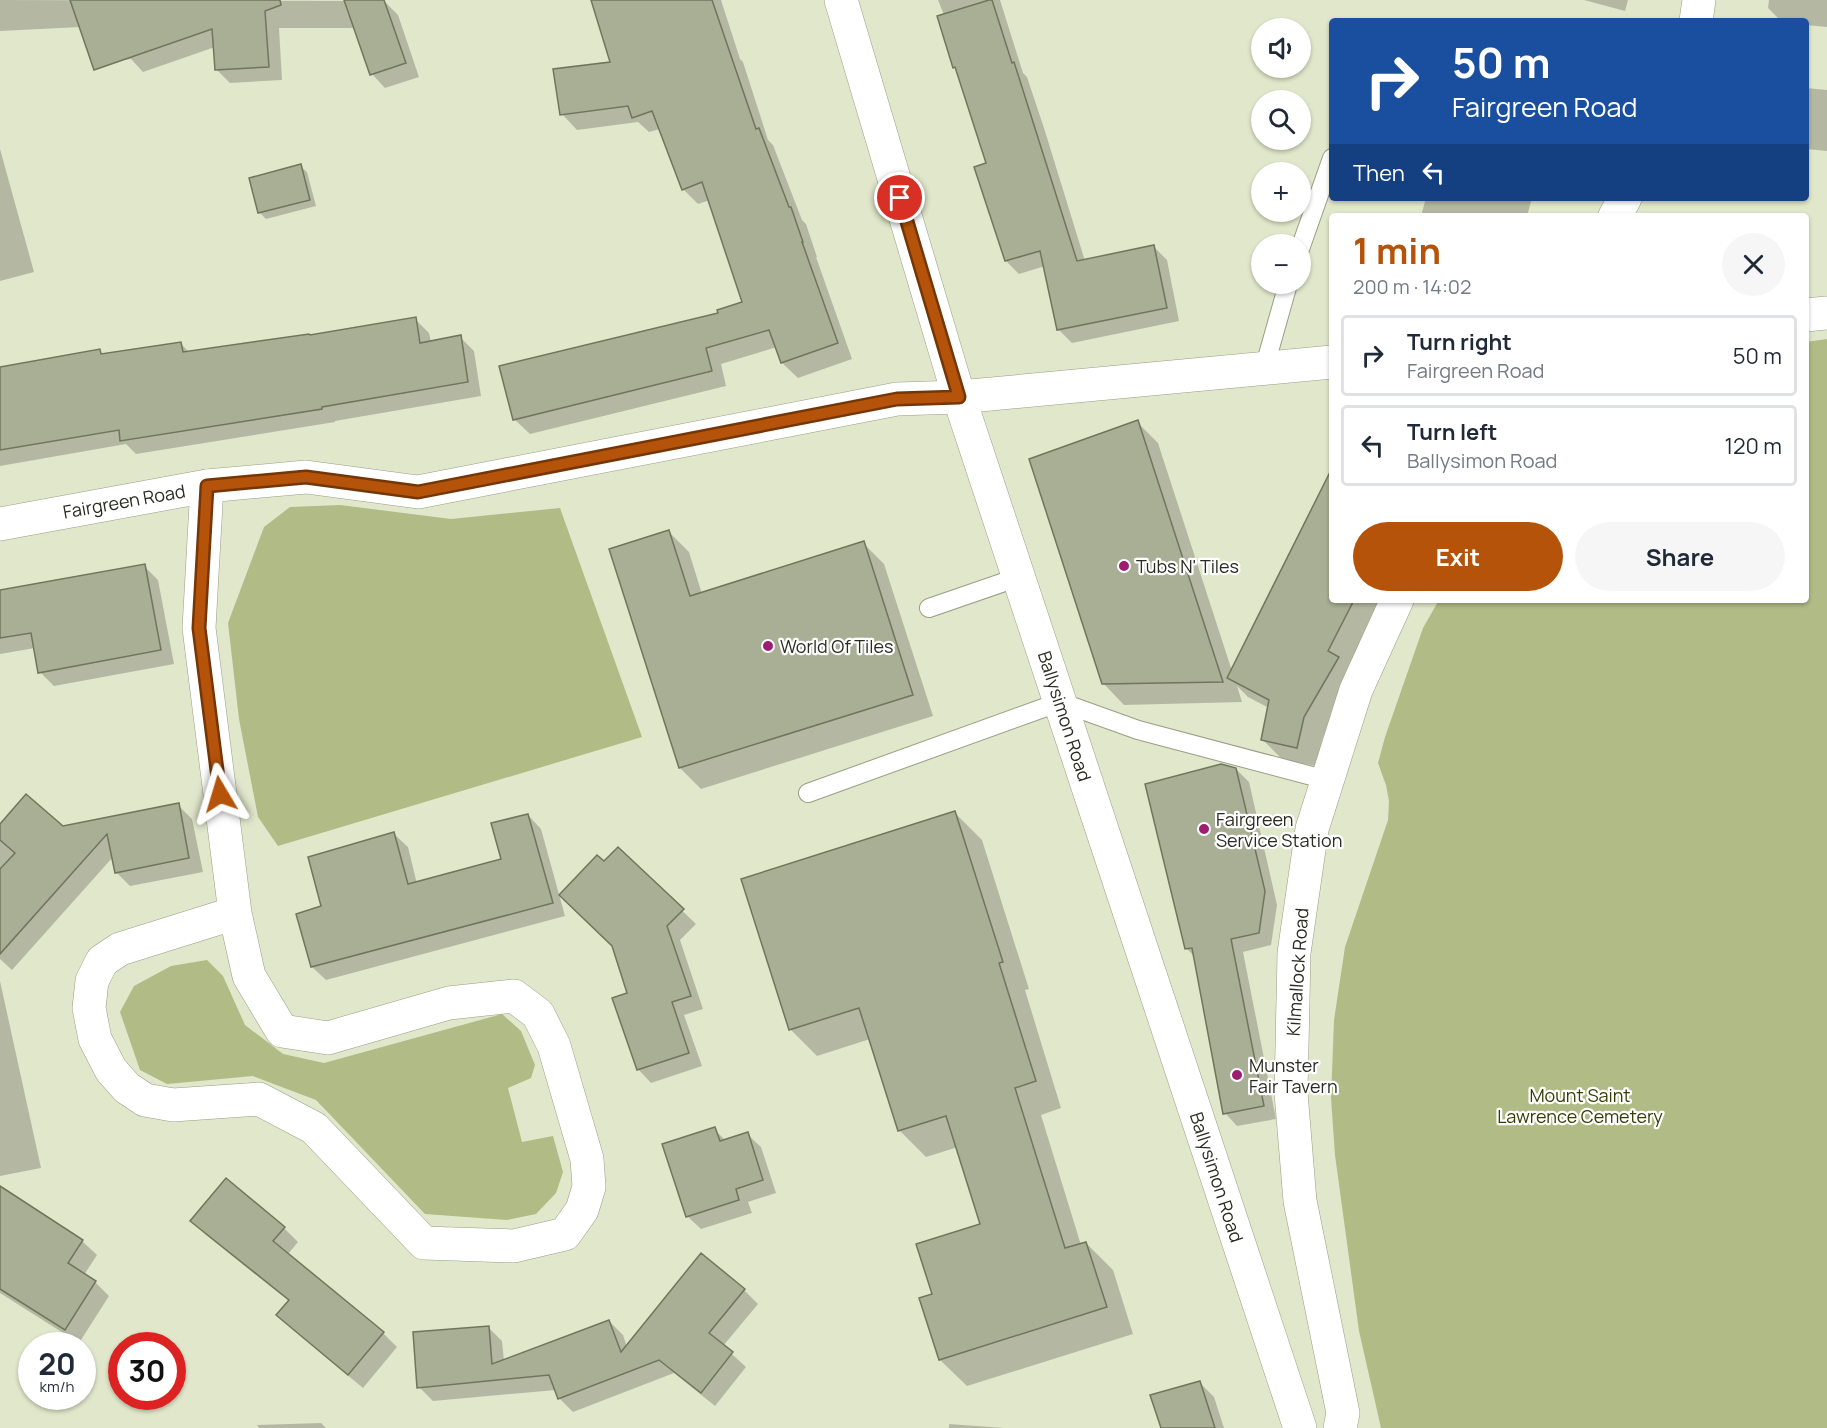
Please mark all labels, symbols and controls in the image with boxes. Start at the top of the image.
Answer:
map controls [1251,18,1311,294]
button: sound [1251,18,1311,78]
text: 50 m [1452,33,1550,91]
icon: right [1353,42,1431,120]
text: Fairgreen Road [1452,88,1638,125]
button: search [1251,90,1311,150]
icon: left [1417,156,1450,189]
text: Then [1353,158,1405,188]
button: + [1251,162,1311,222]
pin [874,172,925,223]
icon: arrive [883,181,916,214]
text: 1 min [1353,226,1441,275]
button: close [1722,233,1785,296]
button: − [1251,234,1311,294]
text: 200 m · 14:02 [1353,273,1471,300]
text: Turn right [1407,327,1512,357]
icon: right [1356,339,1389,372]
text: 50 m [1733,341,1782,371]
text: Fairgreen Road [1407,357,1544,384]
text: Turn left [1407,417,1497,447]
icon: left [1356,429,1389,462]
text: 120 m [1724,431,1782,461]
text: Ballysimon Road [1407,447,1557,474]
street label: Fairgreen Road [61,478,187,524]
button: Exit [1353,522,1563,591]
button: Share [1575,522,1785,591]
place label: Tubs N' Tiles [1136,554,1239,578]
marker: Tubs N' Tiles [1117,559,1131,573]
place label: World Of Tiles [780,634,893,658]
marker: World Of Tiles [761,639,775,653]
street label: Ballysimon Road [1033,648,1097,784]
position arrow [188,762,252,826]
place label: Fairgreen Service Station [1216,807,1342,852]
marker: Fairgreen Service Station [1197,822,1211,836]
street label: Kilmallock Road [1281,907,1313,1037]
place label: Munster Fair Tavern [1249,1053,1338,1098]
marker: Munster Fair Tavern [1230,1068,1244,1082]
park label: Mount Saint Lawrence Cemetery [1497,1083,1663,1128]
street label: Ballysimon Road [1185,1109,1249,1245]
speed limit sign: 30 [108,1332,186,1410]
text: 20 [38,1343,76,1384]
text: km/h [40,1376,74,1397]

